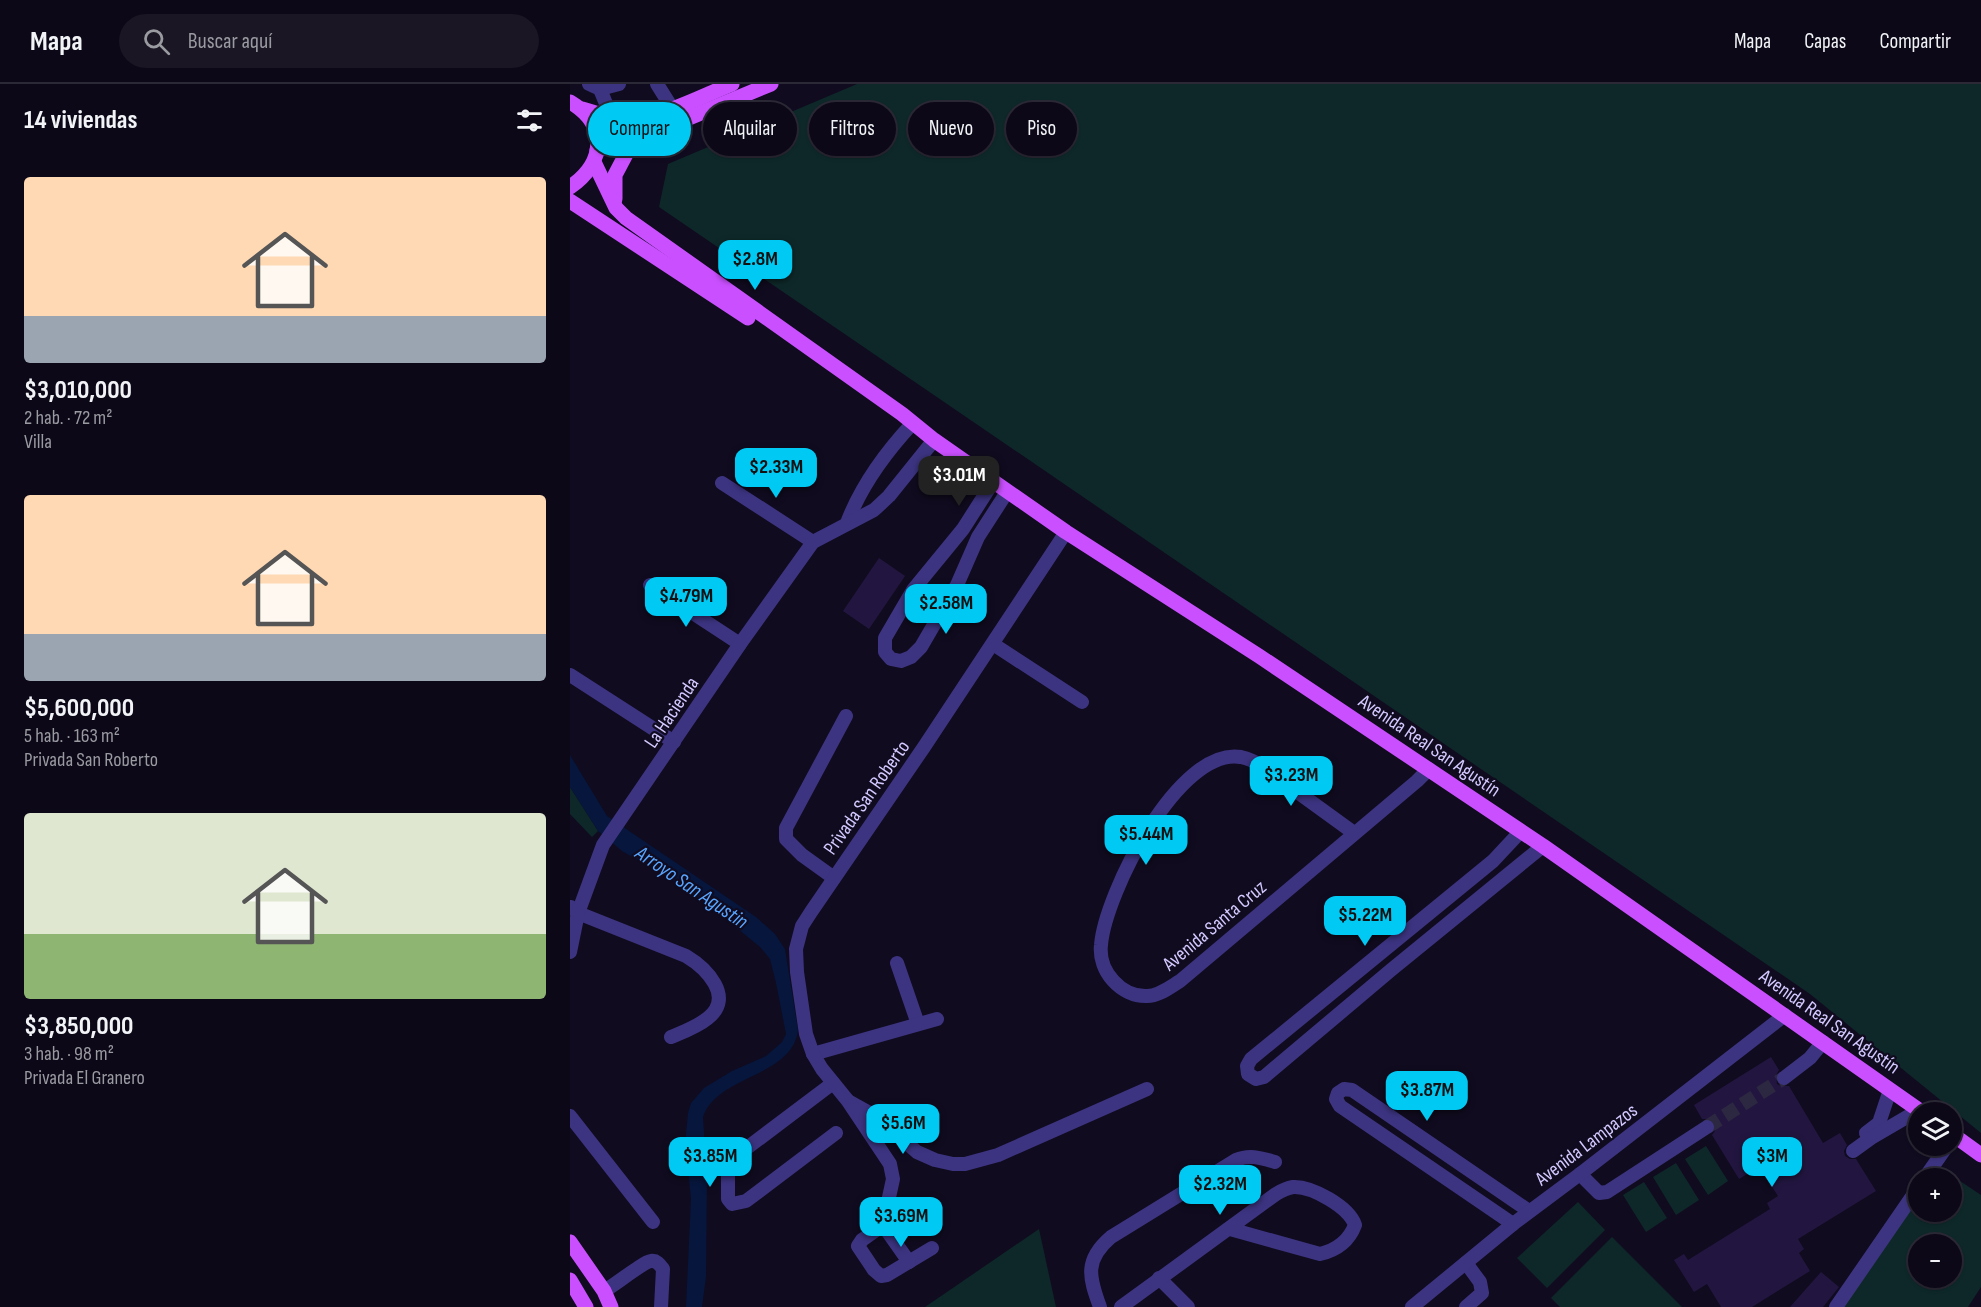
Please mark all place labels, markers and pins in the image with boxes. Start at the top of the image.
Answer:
pin: $2.8M [713,240,797,291]
pin: $2.33M [727,448,825,499]
pin: $3.01M [910,456,1008,507]
pin: $4.79M [637,577,735,628]
pin: $2.58M [897,584,995,635]
pin: $3.23M [1242,756,1340,807]
pin: $5.44M [1097,815,1195,866]
pin: $5.22M [1316,896,1414,947]
pin: $3.87M [1378,1071,1476,1122]
pin: $5.6M [861,1104,945,1155]
pin: $3.85M [661,1137,759,1188]
pin: $3M [1743,1137,1801,1188]
pin: $2.32M [1171,1165,1269,1216]
pin: $3.69M [852,1197,950,1248]

